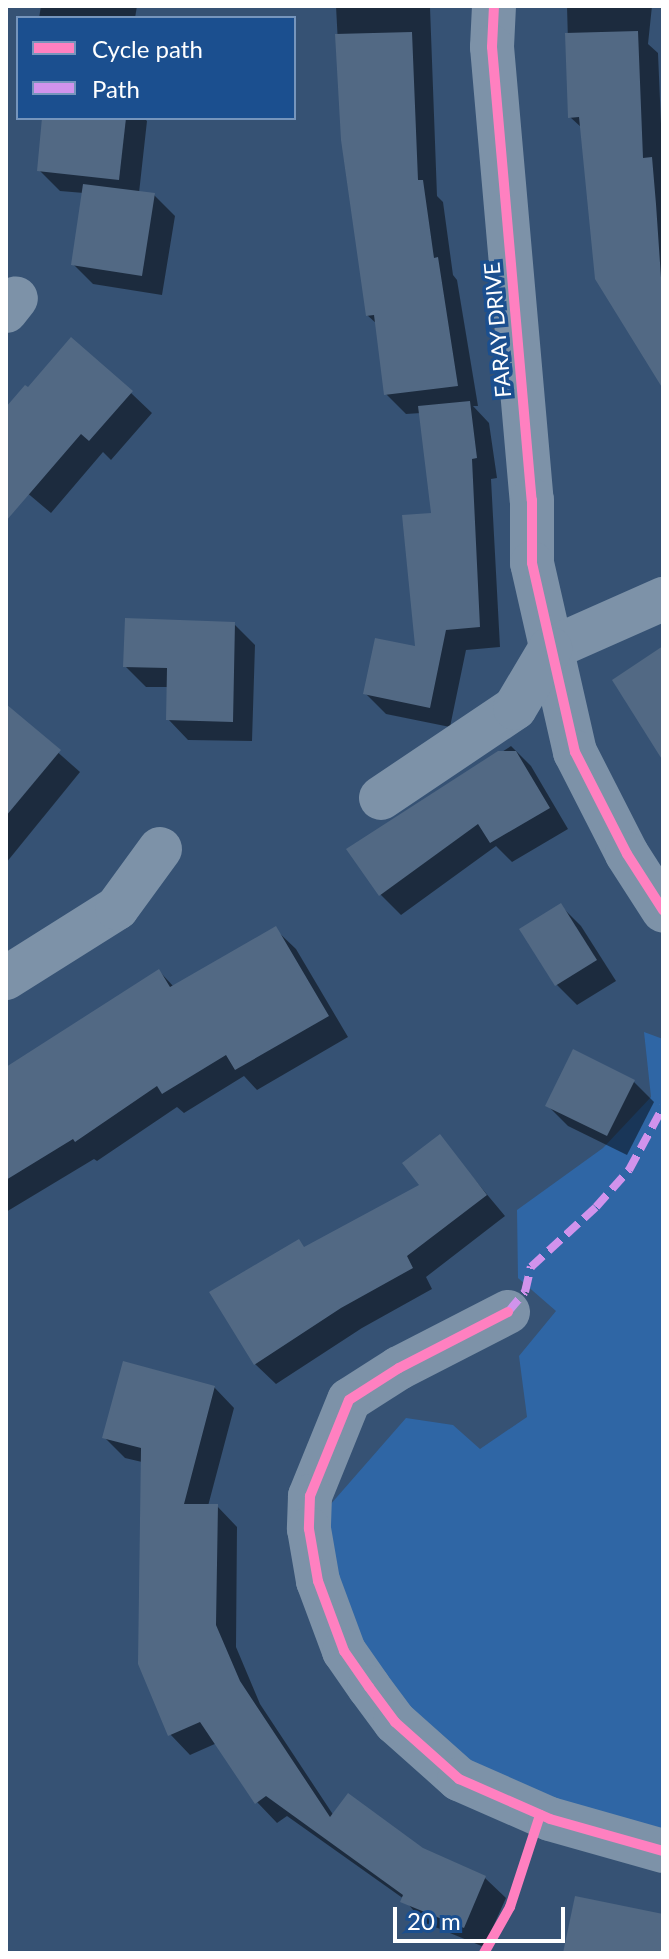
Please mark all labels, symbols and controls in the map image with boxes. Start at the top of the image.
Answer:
legend [16,16,296,120]
text: Cycle path [92,34,203,63]
text: Path [92,74,140,103]
street label: FARAY DRIVE [478,261,516,399]
scale bar [397,1891,569,1941]
text: 20 m [407,1906,461,1935]

